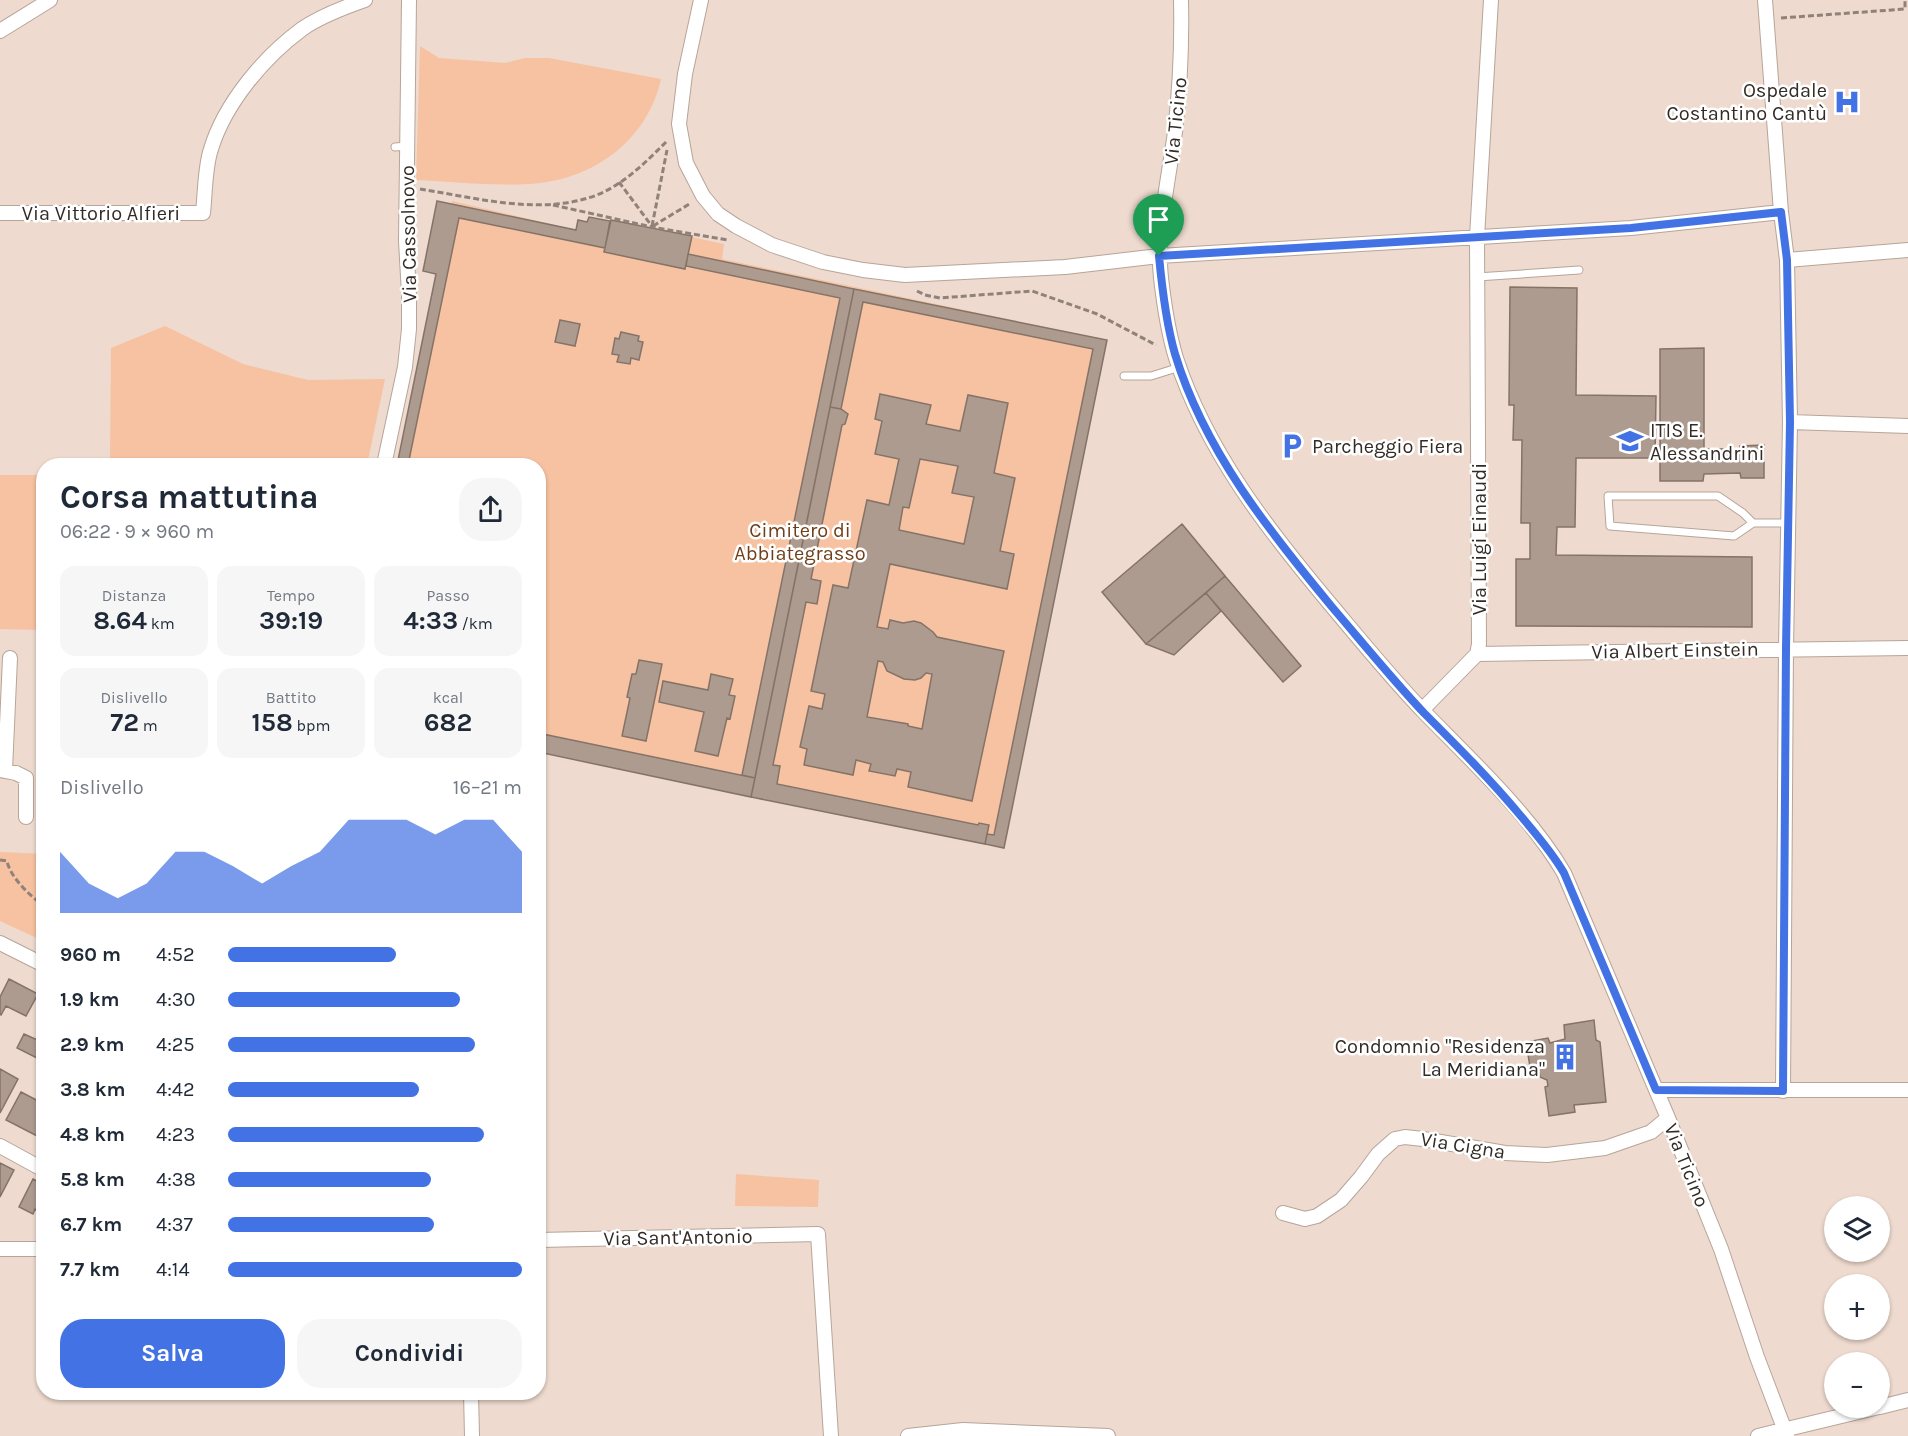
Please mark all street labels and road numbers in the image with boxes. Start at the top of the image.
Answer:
street label: Via Ticino [1159,76,1192,166]
street label: Via Cassolnovo [396,165,421,303]
street label: Via Vittorio Alfieri [22,202,180,225]
street label: Via Luigi Einaudi [1468,463,1491,615]
street label: Via Albert Einstein [1591,638,1759,663]
street label: Via Ticino [1659,1120,1714,1210]
street label: Via Cigna [1419,1127,1507,1164]
street label: Via Sant'Antonio [603,1225,753,1250]

